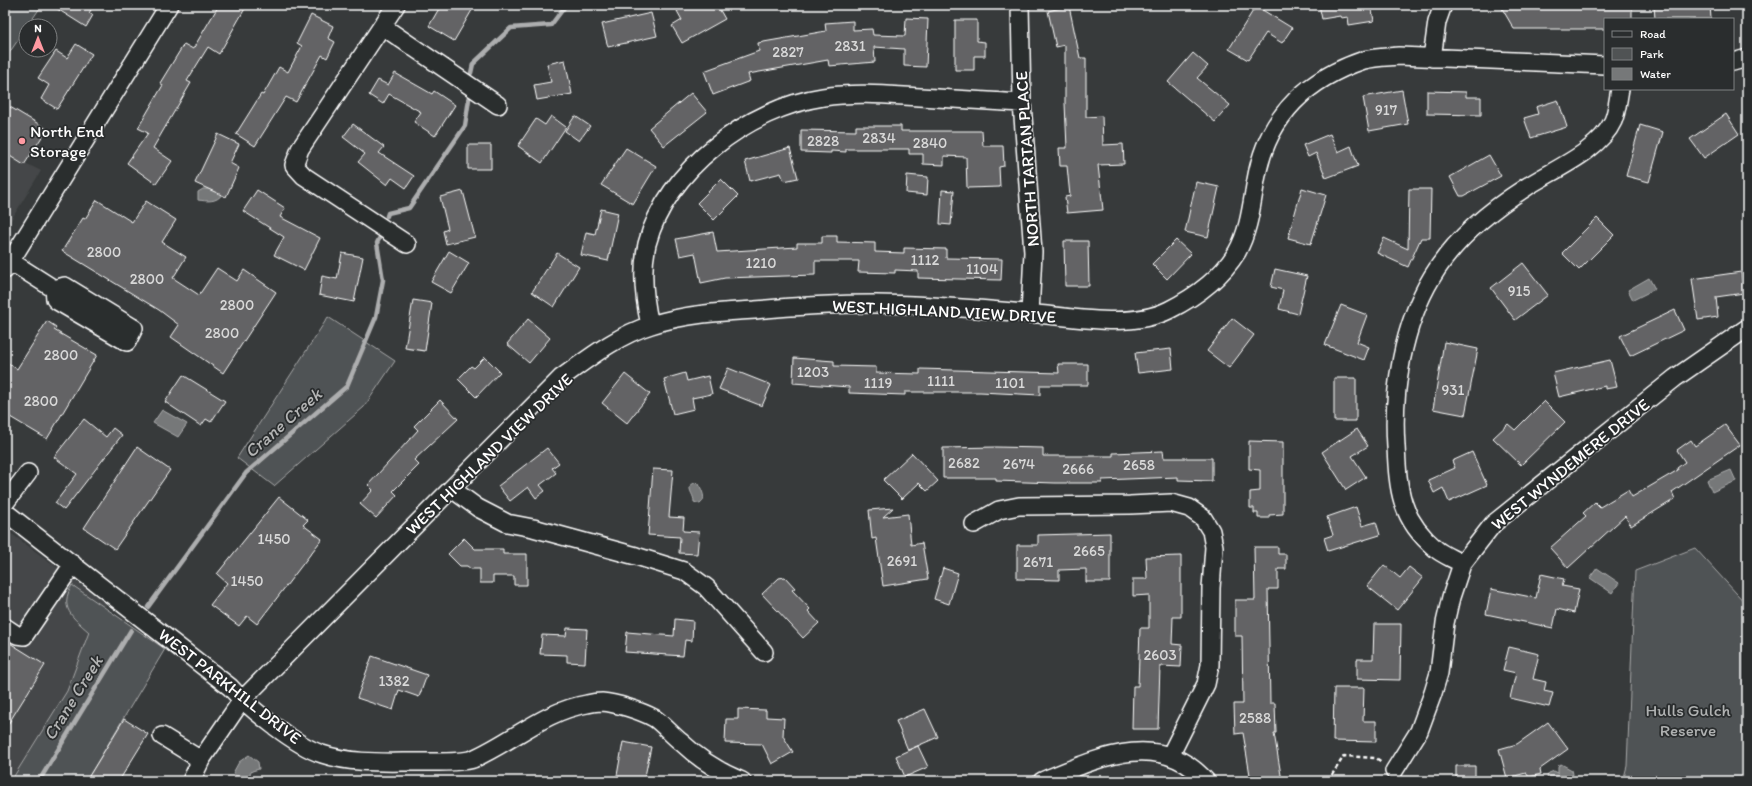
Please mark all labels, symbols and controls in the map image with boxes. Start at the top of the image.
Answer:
north arrow [18,18,58,58]
legend [1604,18,1734,90]
text: N [34,22,42,35]
text: Road [1640,27,1666,41]
house number: 2831 [834,37,866,55]
house number: 2827 [772,43,804,61]
text: Park [1640,47,1664,61]
text: Water [1640,67,1671,81]
street label: NORTH TARTAN PLACE [1011,71,1043,247]
house number: 917 [1375,101,1398,119]
place label: North End Storage [30,121,104,161]
house number: 2834 [862,129,896,147]
house number: 2828 [807,132,839,150]
house number: 2840 [913,134,947,152]
marker: North End Storage [17,136,27,146]
house number: 2800 [87,243,121,261]
house number: 1112 [911,251,939,269]
house number: 1210 [745,254,777,272]
house number: 1104 [966,260,998,278]
house number: 2800 [130,270,164,288]
house number: 915 [1508,282,1530,300]
street label: WEST HIGHLAND VIEW DRIVE [832,295,1056,327]
house number: 2800 [220,296,254,314]
house number: 2800 [205,324,239,342]
house number: 2800 [44,346,78,364]
house number: 1203 [797,363,829,381]
street label: WEST HIGHLAND VIEW DRIVE [401,369,577,539]
house number: 1111 [927,372,955,390]
house number: 1119 [864,374,893,392]
house number: 1101 [995,374,1025,392]
house number: 931 [1442,381,1465,399]
water label: Crane Creek [240,382,327,463]
house number: 2800 [24,392,58,410]
street label: WEST WYNDEMERE DRIVE [1487,394,1653,534]
house number: 2682 [948,454,980,472]
house number: 2674 [1003,455,1035,473]
house number: 2658 [1123,456,1155,474]
house number: 2666 [1062,460,1094,478]
house number: 1450 [257,530,291,548]
house number: 2665 [1073,542,1105,560]
house number: 2691 [887,552,917,570]
house number: 2671 [1023,553,1053,571]
house number: 1450 [230,572,264,590]
street label: WEST PARKHILL DRIVE [155,624,305,748]
house number: 2603 [1143,646,1177,664]
water label: Crane Creek [38,650,109,744]
house number: 1382 [378,672,410,690]
park label: Hulls Gulch Reserve [1646,700,1730,740]
house number: 2588 [1239,709,1271,727]

